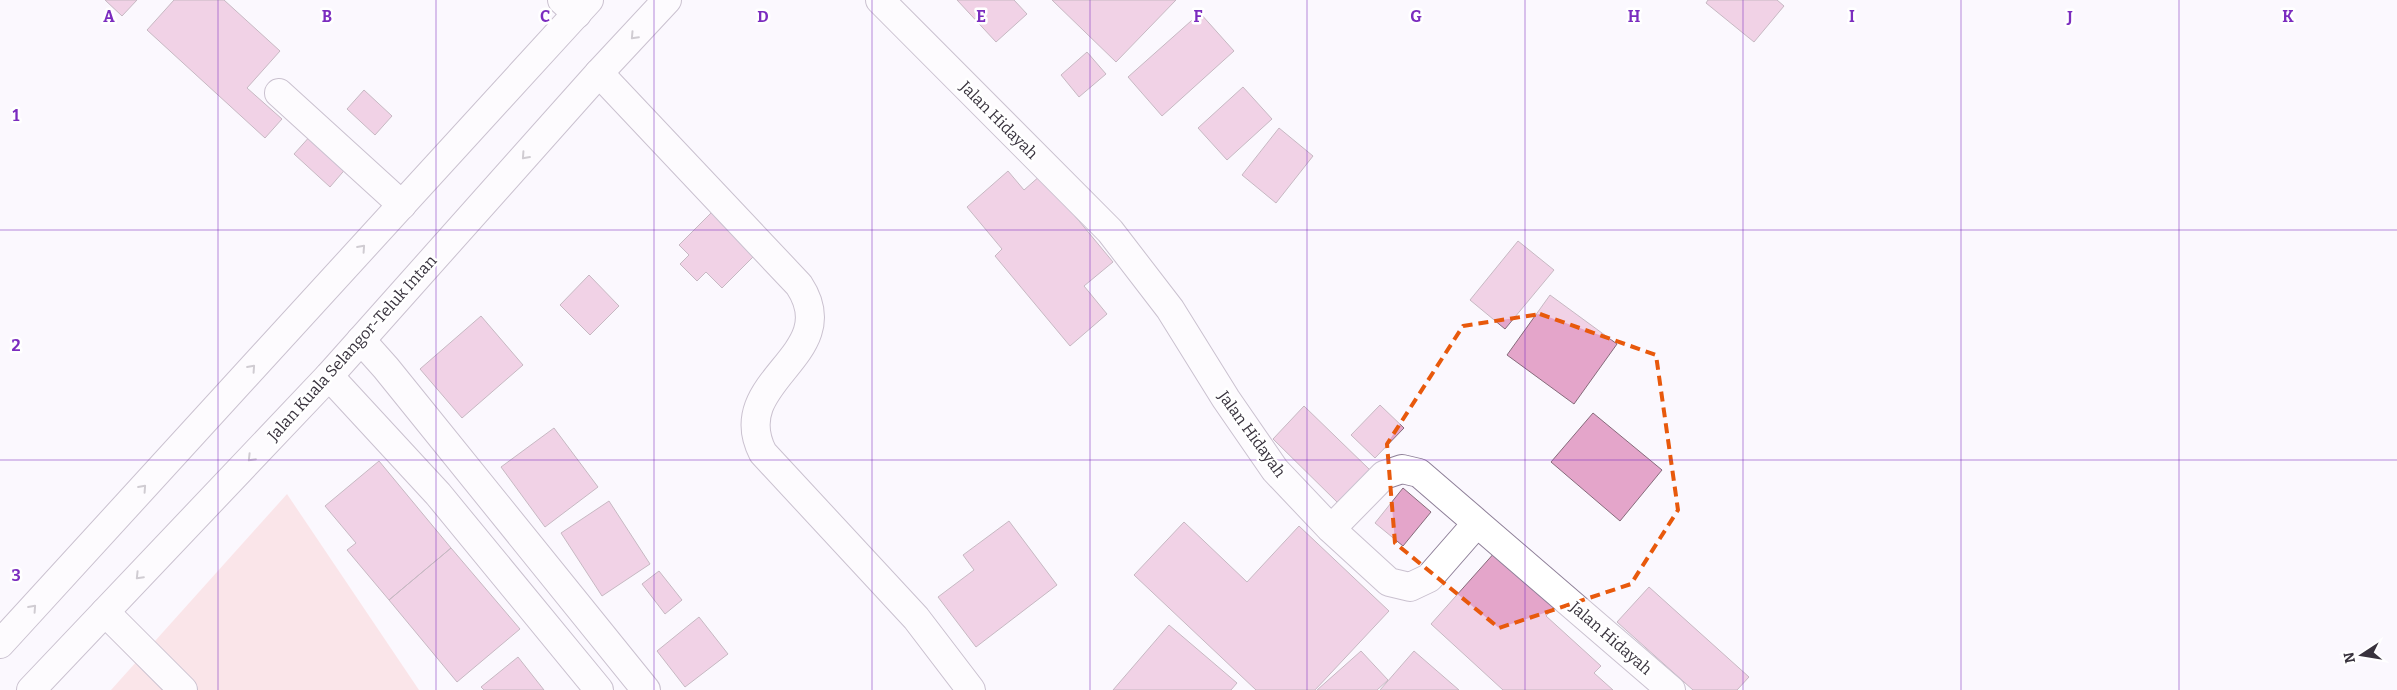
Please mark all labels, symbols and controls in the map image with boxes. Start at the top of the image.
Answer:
text: A [103,7,115,26]
text: B [322,7,332,26]
text: C [540,7,550,26]
text: D [757,7,769,26]
text: E [976,7,986,26]
text: F [1194,7,1203,26]
text: G [1410,7,1422,26]
text: H [1628,7,1641,26]
text: I [1849,7,1855,26]
text: J [2066,7,2073,26]
text: K [2282,7,2294,26]
one-way arrow [631,30,640,39]
street label: Jalan Hidayah [955,76,1042,163]
text: 1 [13,106,20,125]
one-way arrow [522,151,531,160]
one-way arrow [356,245,365,254]
street label: Jalan Kuala Selangor-Teluk Intan [263,251,440,445]
text: 2 [11,336,21,355]
one-way arrow [247,365,256,374]
street label: Jalan Hidayah [1214,386,1290,481]
one-way arrow [248,452,257,461]
one-way arrow [137,484,146,493]
text: 3 [11,566,21,585]
one-way arrow [136,570,145,579]
street label: Jalan Hidayah [1565,597,1656,679]
one-way arrow [27,604,36,613]
north arrow [2337,630,2387,680]
text: N [2340,650,2359,665]

